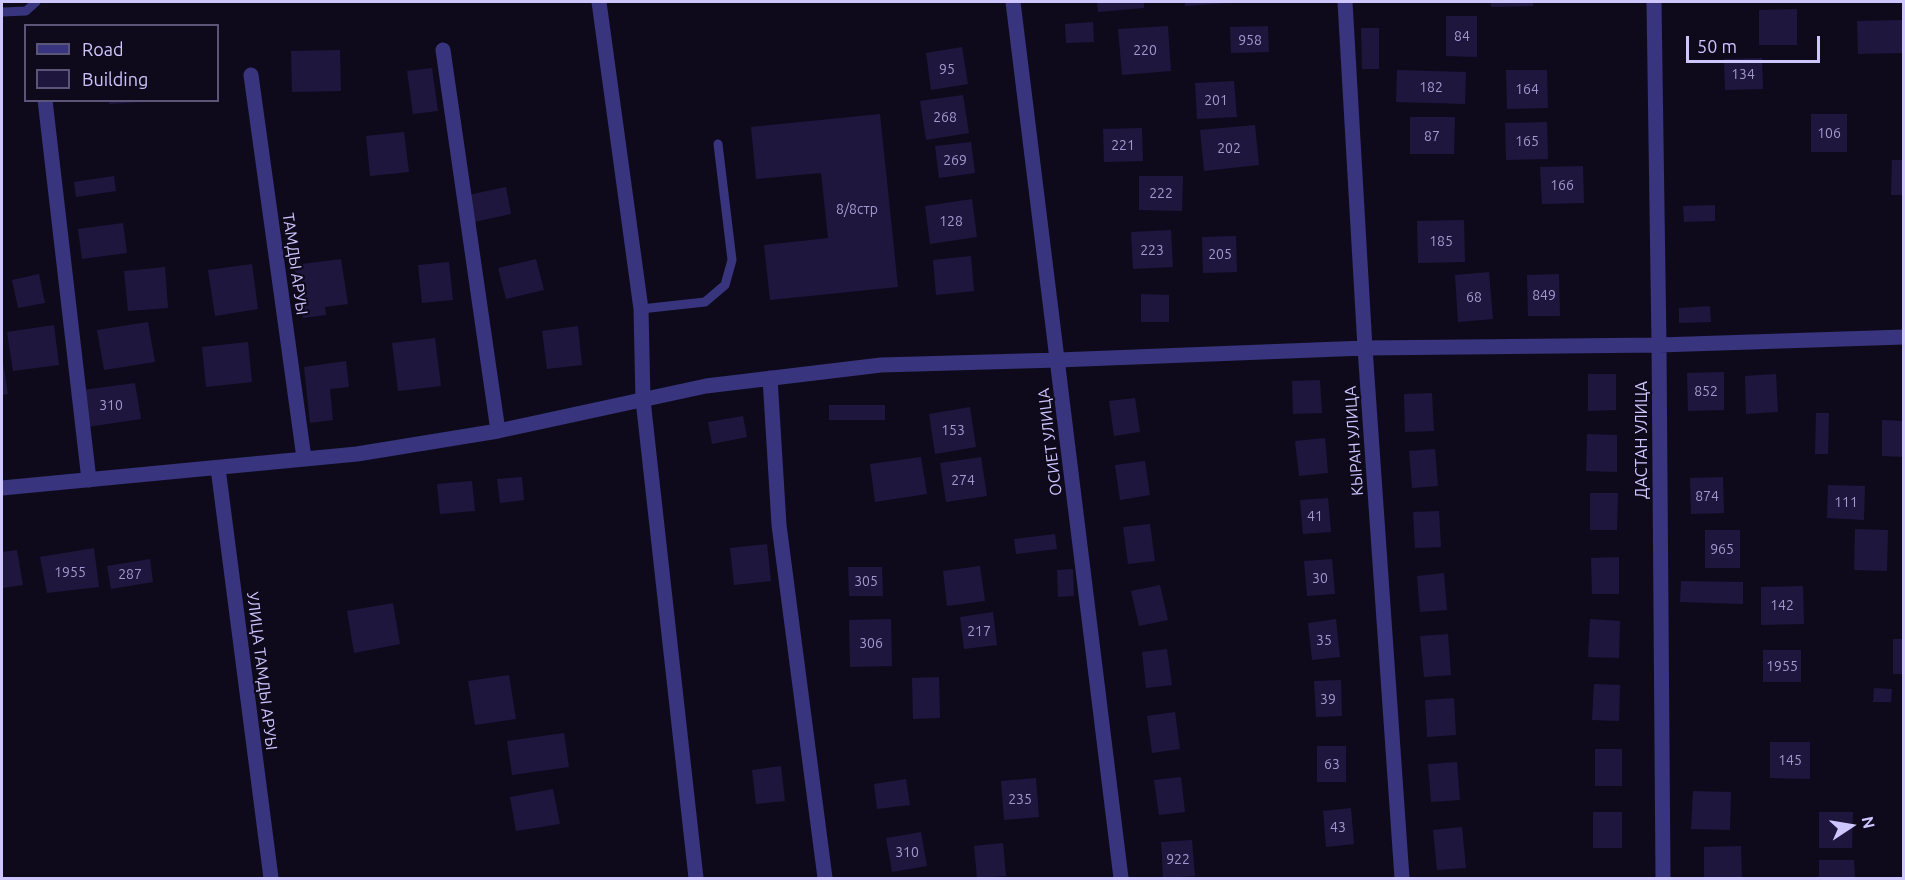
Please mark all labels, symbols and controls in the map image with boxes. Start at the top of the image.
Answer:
legend [24,24,219,102]
scale bar [1689,24,1822,62]
house number: 84 [1454,28,1470,44]
house number: 958 [1238,32,1262,48]
text: 50 m [1697,36,1737,56]
text: Road [82,39,124,59]
house number: 220 [1133,42,1157,58]
house number: 95 [939,61,955,77]
house number: 134 [1731,66,1755,82]
text: Building [82,69,148,89]
house number: 182 [1419,79,1443,95]
house number: 164 [1515,81,1539,97]
house number: 201 [1204,92,1228,108]
house number: 268 [933,109,957,125]
house number: 106 [1817,125,1841,141]
house number: 87 [1424,128,1440,144]
house number: 165 [1515,133,1539,149]
house number: 221 [1111,137,1135,153]
house number: 202 [1217,140,1241,156]
house number: 269 [943,152,967,168]
house number: 166 [1550,177,1574,193]
house number: 222 [1149,185,1173,201]
house number: 8/8стр [836,201,878,217]
street label: ТАМДЫ АРУЫ [278,212,312,316]
house number: 128 [939,213,963,229]
house number: 185 [1429,233,1453,249]
house number: 223 [1140,242,1164,258]
house number: 205 [1208,246,1232,262]
house number: 849 [1532,287,1556,303]
house number: 68 [1466,289,1482,305]
street label: ДАСТАН УЛИЦА [1632,381,1652,499]
house number: 852 [1694,383,1718,399]
street label: КЫРАН УЛИЦА [1341,385,1367,497]
street label: ОСИЕТ УЛИЦА [1034,387,1066,497]
house number: 310 [99,397,123,413]
house number: 153 [941,422,965,438]
house number: 274 [951,472,975,488]
house number: 874 [1695,488,1719,504]
house number: 111 [1834,494,1858,510]
house number: 41 [1307,508,1323,524]
house number: 965 [1710,541,1734,557]
house number: 1955 [54,564,86,580]
house number: 287 [118,566,142,582]
house number: 30 [1312,570,1328,586]
house number: 305 [854,573,878,589]
street label: УЛИЦА ТАМДЫ АРУЫ [243,591,281,751]
house number: 142 [1770,597,1794,613]
house number: 217 [967,623,991,639]
house number: 35 [1316,632,1332,648]
house number: 306 [859,635,883,651]
house number: 1955 [1766,658,1798,674]
house number: 39 [1320,691,1336,707]
house number: 145 [1778,752,1802,768]
house number: 63 [1324,756,1340,772]
house number: 235 [1008,791,1032,807]
north arrow [1821,796,1881,856]
text: N [1859,815,1879,830]
house number: 43 [1330,819,1346,835]
house number: 310 [895,844,919,860]
house number: 922 [1166,851,1190,867]

